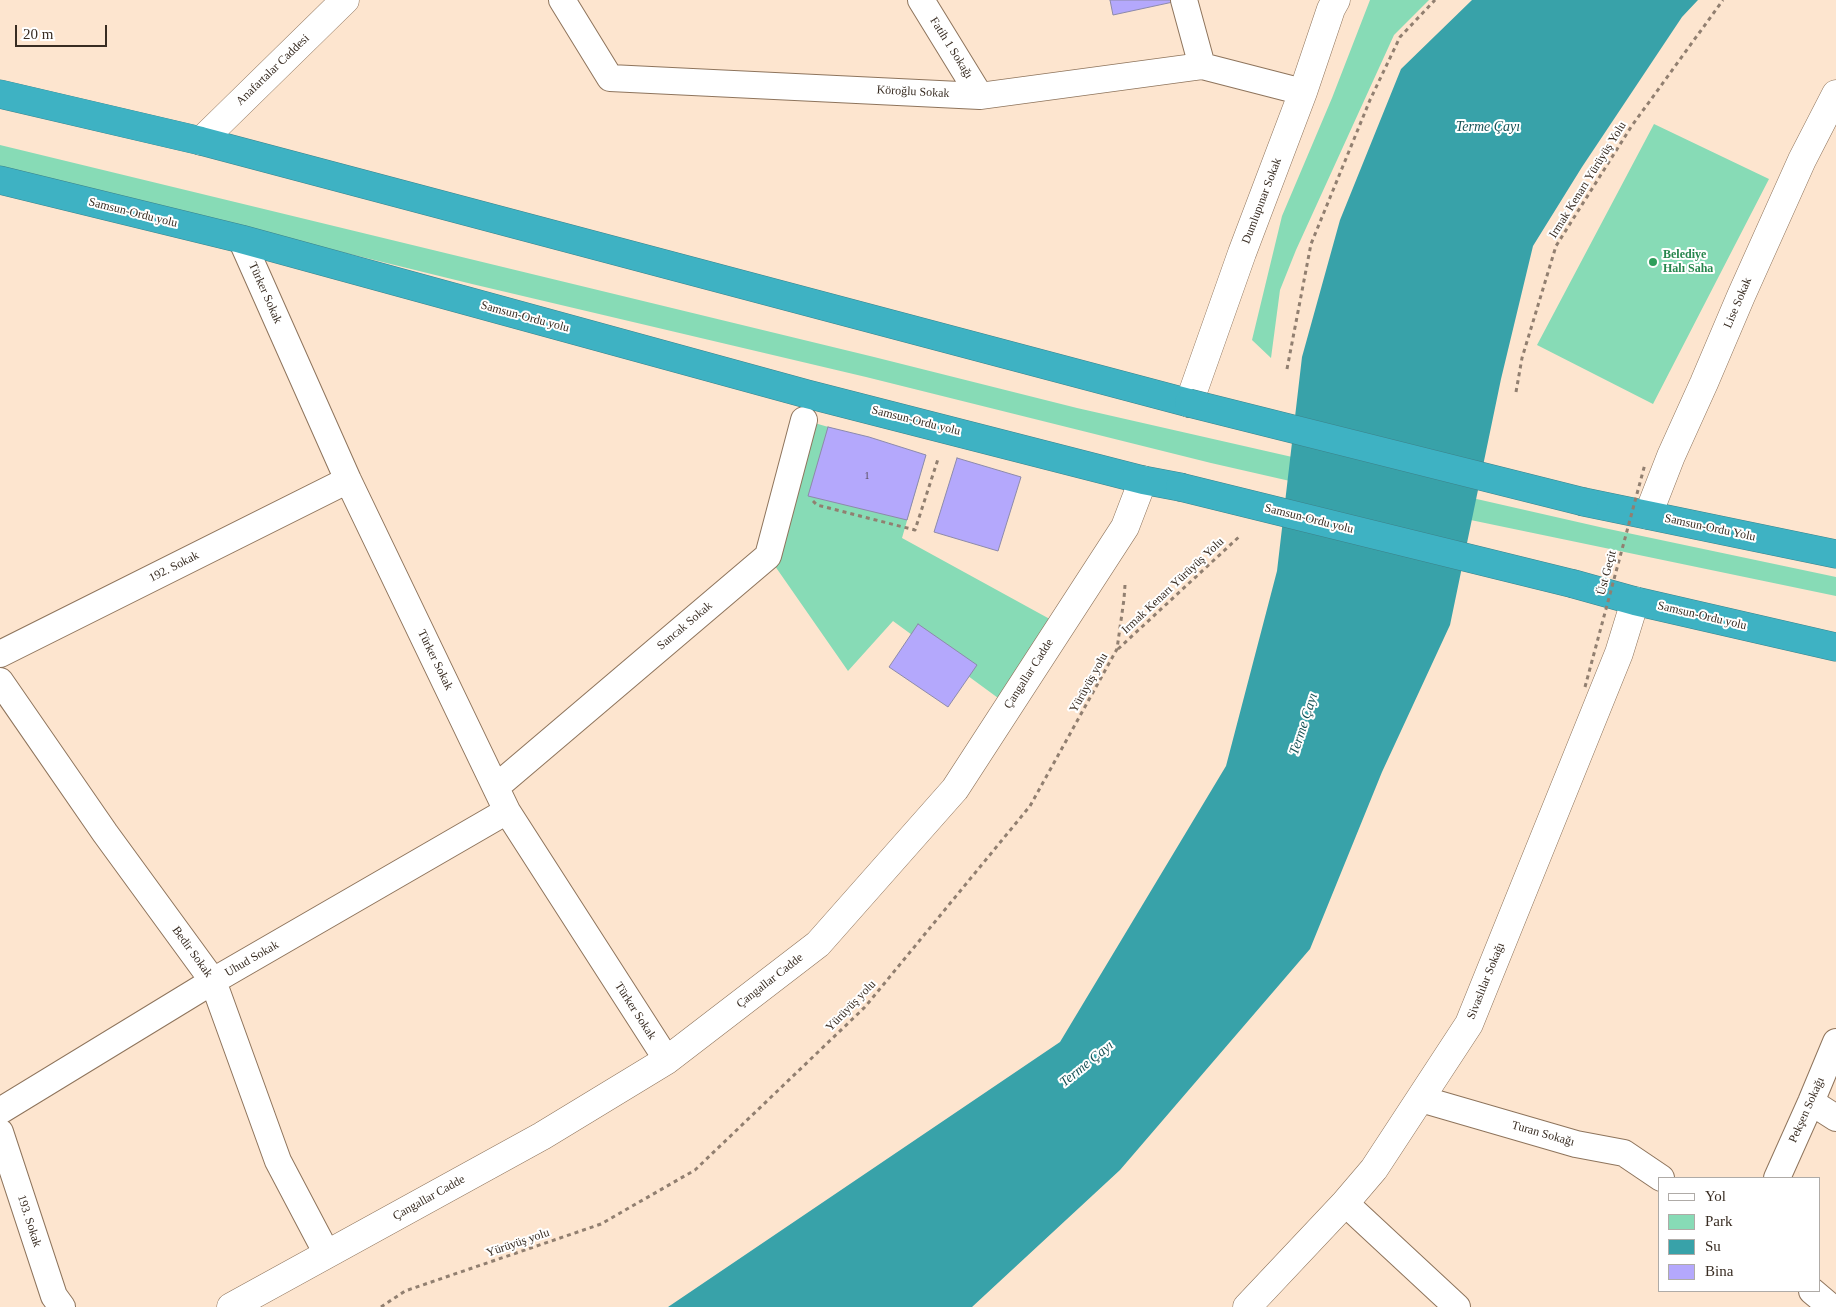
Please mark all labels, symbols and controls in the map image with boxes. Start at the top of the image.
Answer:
scale bar [18,15,110,47]
street label: Fatih 1 Sokağı [926,15,976,81]
text: 20 m [23,26,53,42]
street label: Anafartalar Caddesi [233,31,313,109]
street label: Köroğlu Sokak [876,83,950,101]
water label: Terme Çayı [1456,119,1520,135]
street label: Irmak Kenarı Yürüyüş Yolu [1546,119,1630,241]
street label: Dumlupınar Sokak [1239,156,1285,246]
street label: Samsun-Ordu yolu [87,195,179,231]
place label: Belediye Halı Saha [1663,248,1713,276]
marker: Belediye Halı Saha [1647,256,1659,268]
street label: Türker Sokak [245,260,285,326]
street label: Lise Sokak [1721,275,1755,331]
street label: Samsun-Ordu yolu [479,298,571,336]
street label: Samsun-Ordu yolu [870,403,962,439]
house number: 1 [864,470,870,482]
street label: Samsun-Ordu yolu [1263,501,1355,537]
street label: Samsun-Ordu Yolu [1663,511,1757,545]
street label: Irmak Kenarı Yürüyüş Yolu [1119,535,1227,637]
street label: 192. Sokak [147,548,201,586]
street label: Üst Geçit [1594,549,1620,597]
street label: Sancak Sokak [654,599,716,653]
street label: Samsun-Ordu yolu [1656,599,1748,633]
street label: Türker Sokak [414,627,456,693]
street label: Çangallar Cadde [1001,636,1057,712]
street label: Yürüyüş yolu [1067,651,1111,715]
water label: Terme Çayı [1286,691,1322,757]
street label: Bedir Sokak [169,924,215,980]
street label: Uhud Sokak [223,938,281,980]
street label: Sivaslılar Sokağı [1464,940,1508,1022]
street label: Çangallar Cadde [734,951,806,1011]
street label: Yürüyüş yolu [823,977,879,1035]
street label: Türker Sokak [611,980,659,1042]
water label: Terme Çayı [1057,1037,1117,1091]
street label: Pekşen Sokağı [1786,1075,1828,1145]
street label: Turan Sokağı [1510,1118,1576,1150]
street label: Çangallar Cadde [390,1172,468,1224]
legend [1658,1177,1821,1292]
text: Yol [1705,1188,1726,1204]
street label: 193. Sokak [14,1193,44,1249]
text: Park [1705,1213,1733,1229]
street label: Yürüyüş yolu [485,1226,551,1260]
text: Su [1705,1238,1721,1254]
text: Bina [1705,1263,1733,1279]

